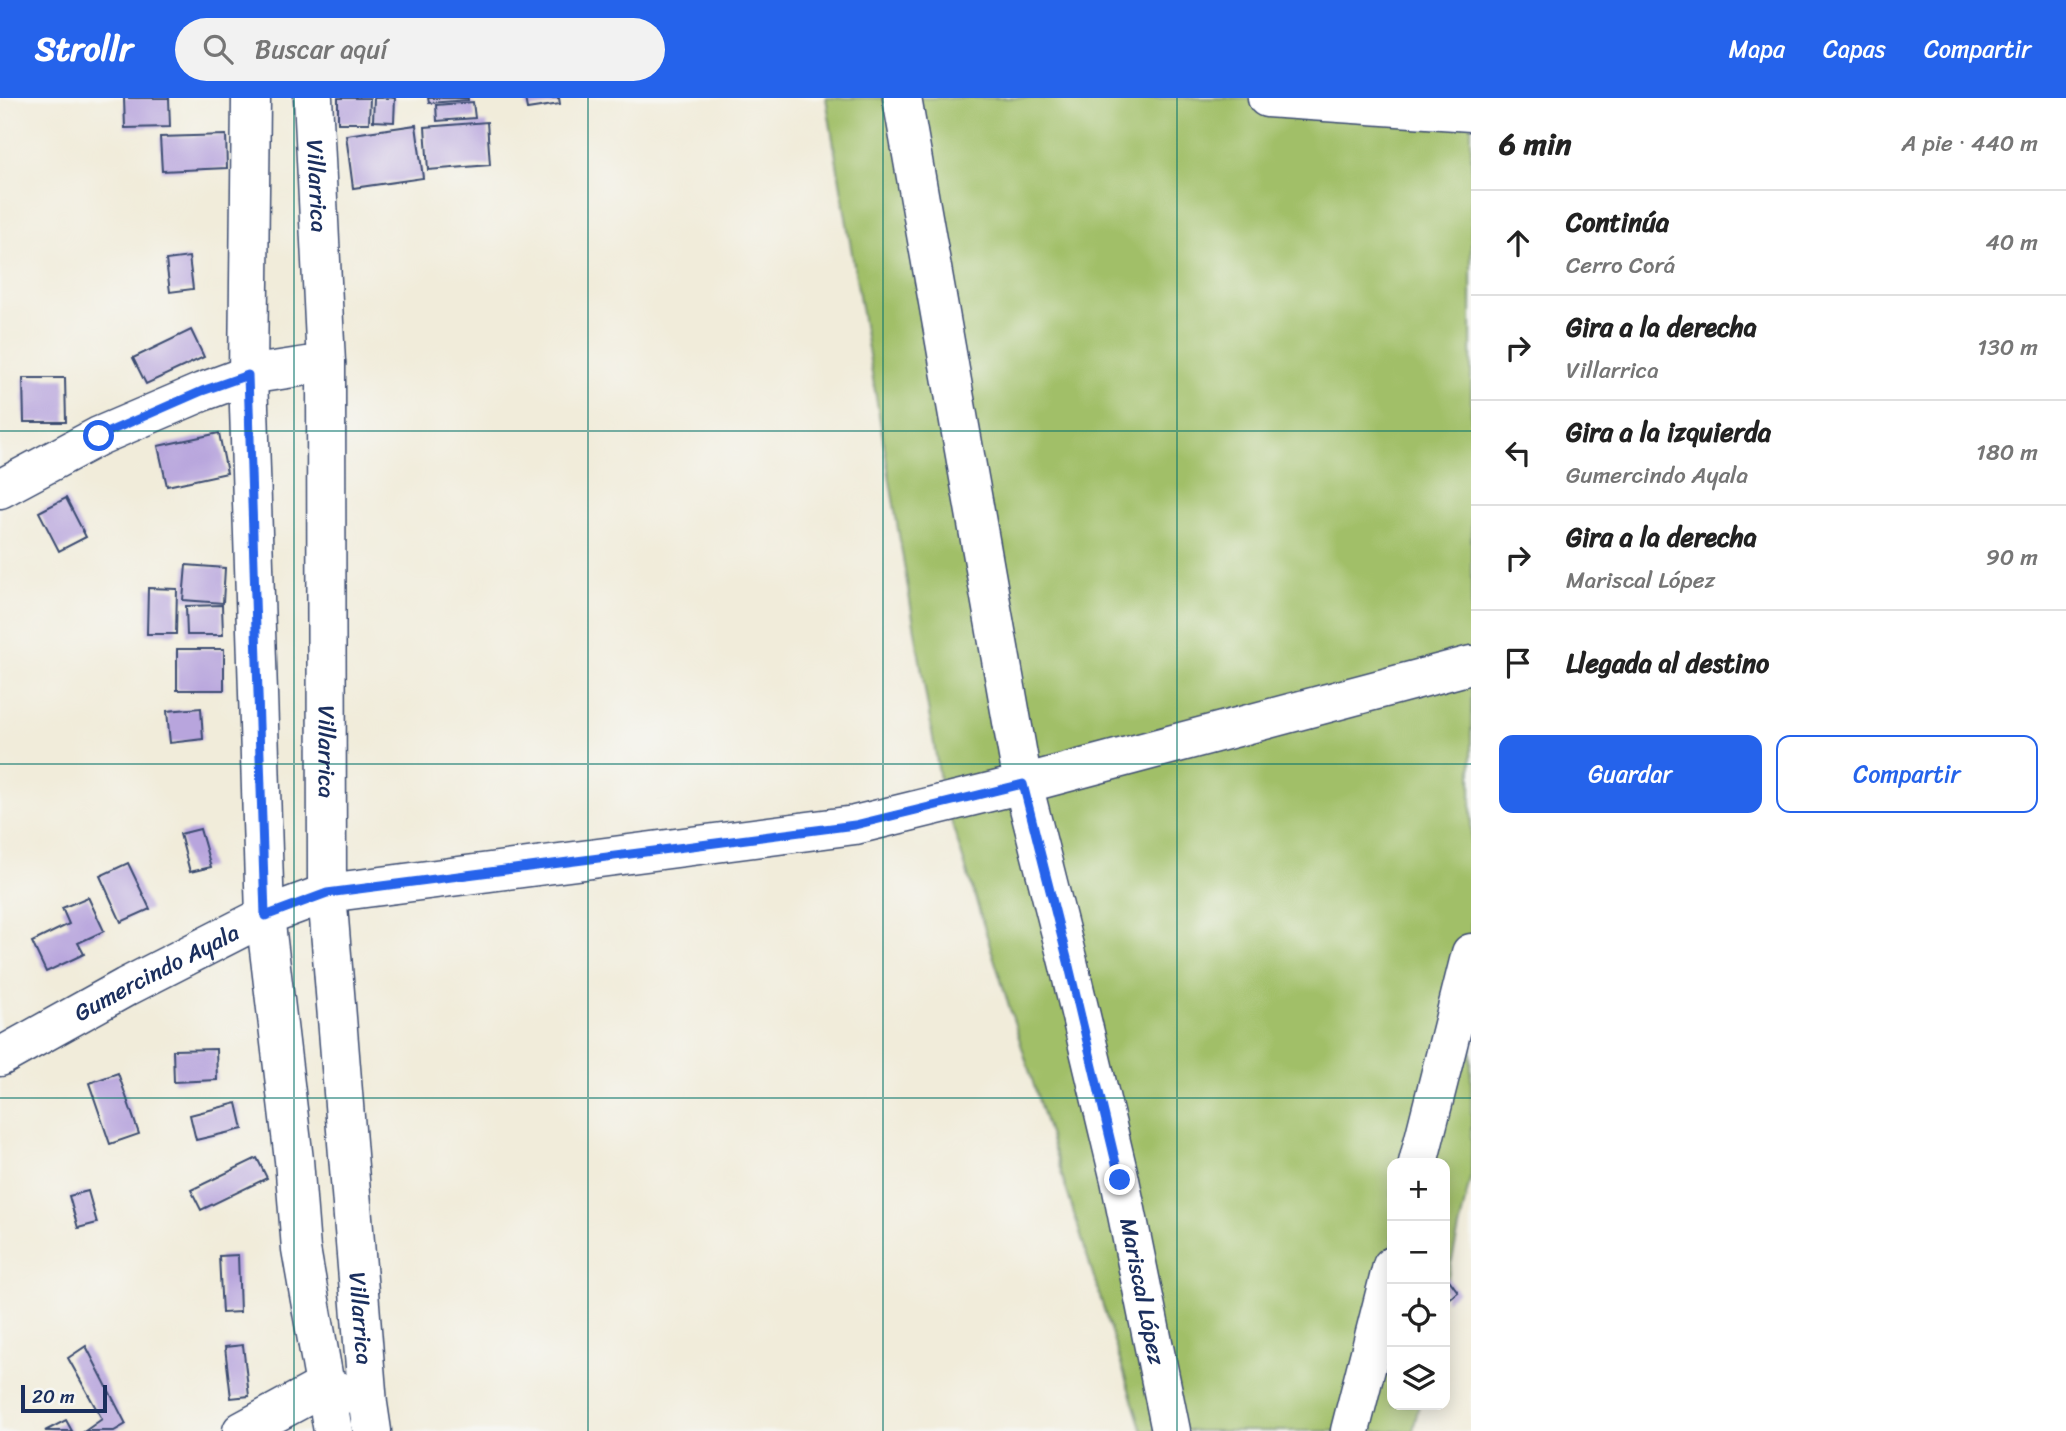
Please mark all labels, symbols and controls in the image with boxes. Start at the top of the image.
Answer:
search box [175,18,665,81]
text: Strollr [35,20,133,78]
text: Buscar aquí [255,26,387,72]
text: Mapa [1729,28,1785,70]
text: Capas [1823,28,1886,70]
text: Compartir [1924,28,2031,70]
icon: search [199,30,237,68]
text: 6 min [1499,117,1571,171]
text: A pie · 440 m [1902,123,2038,164]
street label: Villarrica [294,138,340,233]
text: Continúa [1566,199,1669,245]
text: 40 m [1985,222,2038,263]
icon: ahead [1499,224,1537,262]
text: Cerro Corá [1566,245,1675,286]
text: Gira a la derecha [1566,304,1757,350]
text: 130 m [1977,327,2038,368]
icon: right [1499,329,1537,367]
text: Villarrica [1566,350,1659,391]
text: Gira a la izquierda [1566,409,1771,455]
route start [83,420,114,451]
text: 180 m [1976,432,2038,473]
icon: left [1499,434,1537,472]
text: Gumercindo Ayala [1566,455,1748,496]
text: Gira a la derecha [1566,514,1757,560]
text: 90 m [1986,537,2038,578]
icon: right [1499,539,1537,577]
text: Mariscal López [1566,560,1715,601]
text: Llegada al destino [1566,640,1769,686]
icon: arrive [1499,644,1537,682]
street label: Villarrica [306,705,347,798]
button: Guardar [1499,735,1762,813]
button: Compartir [1776,735,2038,813]
street label: Gumercindo Ayala [66,912,247,1033]
map controls [1387,1158,1450,1410]
button: + [1387,1158,1450,1221]
route end [1104,1164,1135,1195]
street label: Mariscal López [1107,1214,1177,1369]
button: − [1387,1221,1450,1284]
street label: Villarrica [336,1270,385,1366]
button: locate [1387,1284,1450,1347]
button: layers [1387,1347,1450,1410]
text: 20 m [32,1380,75,1413]
scale bar [21,1382,107,1414]

